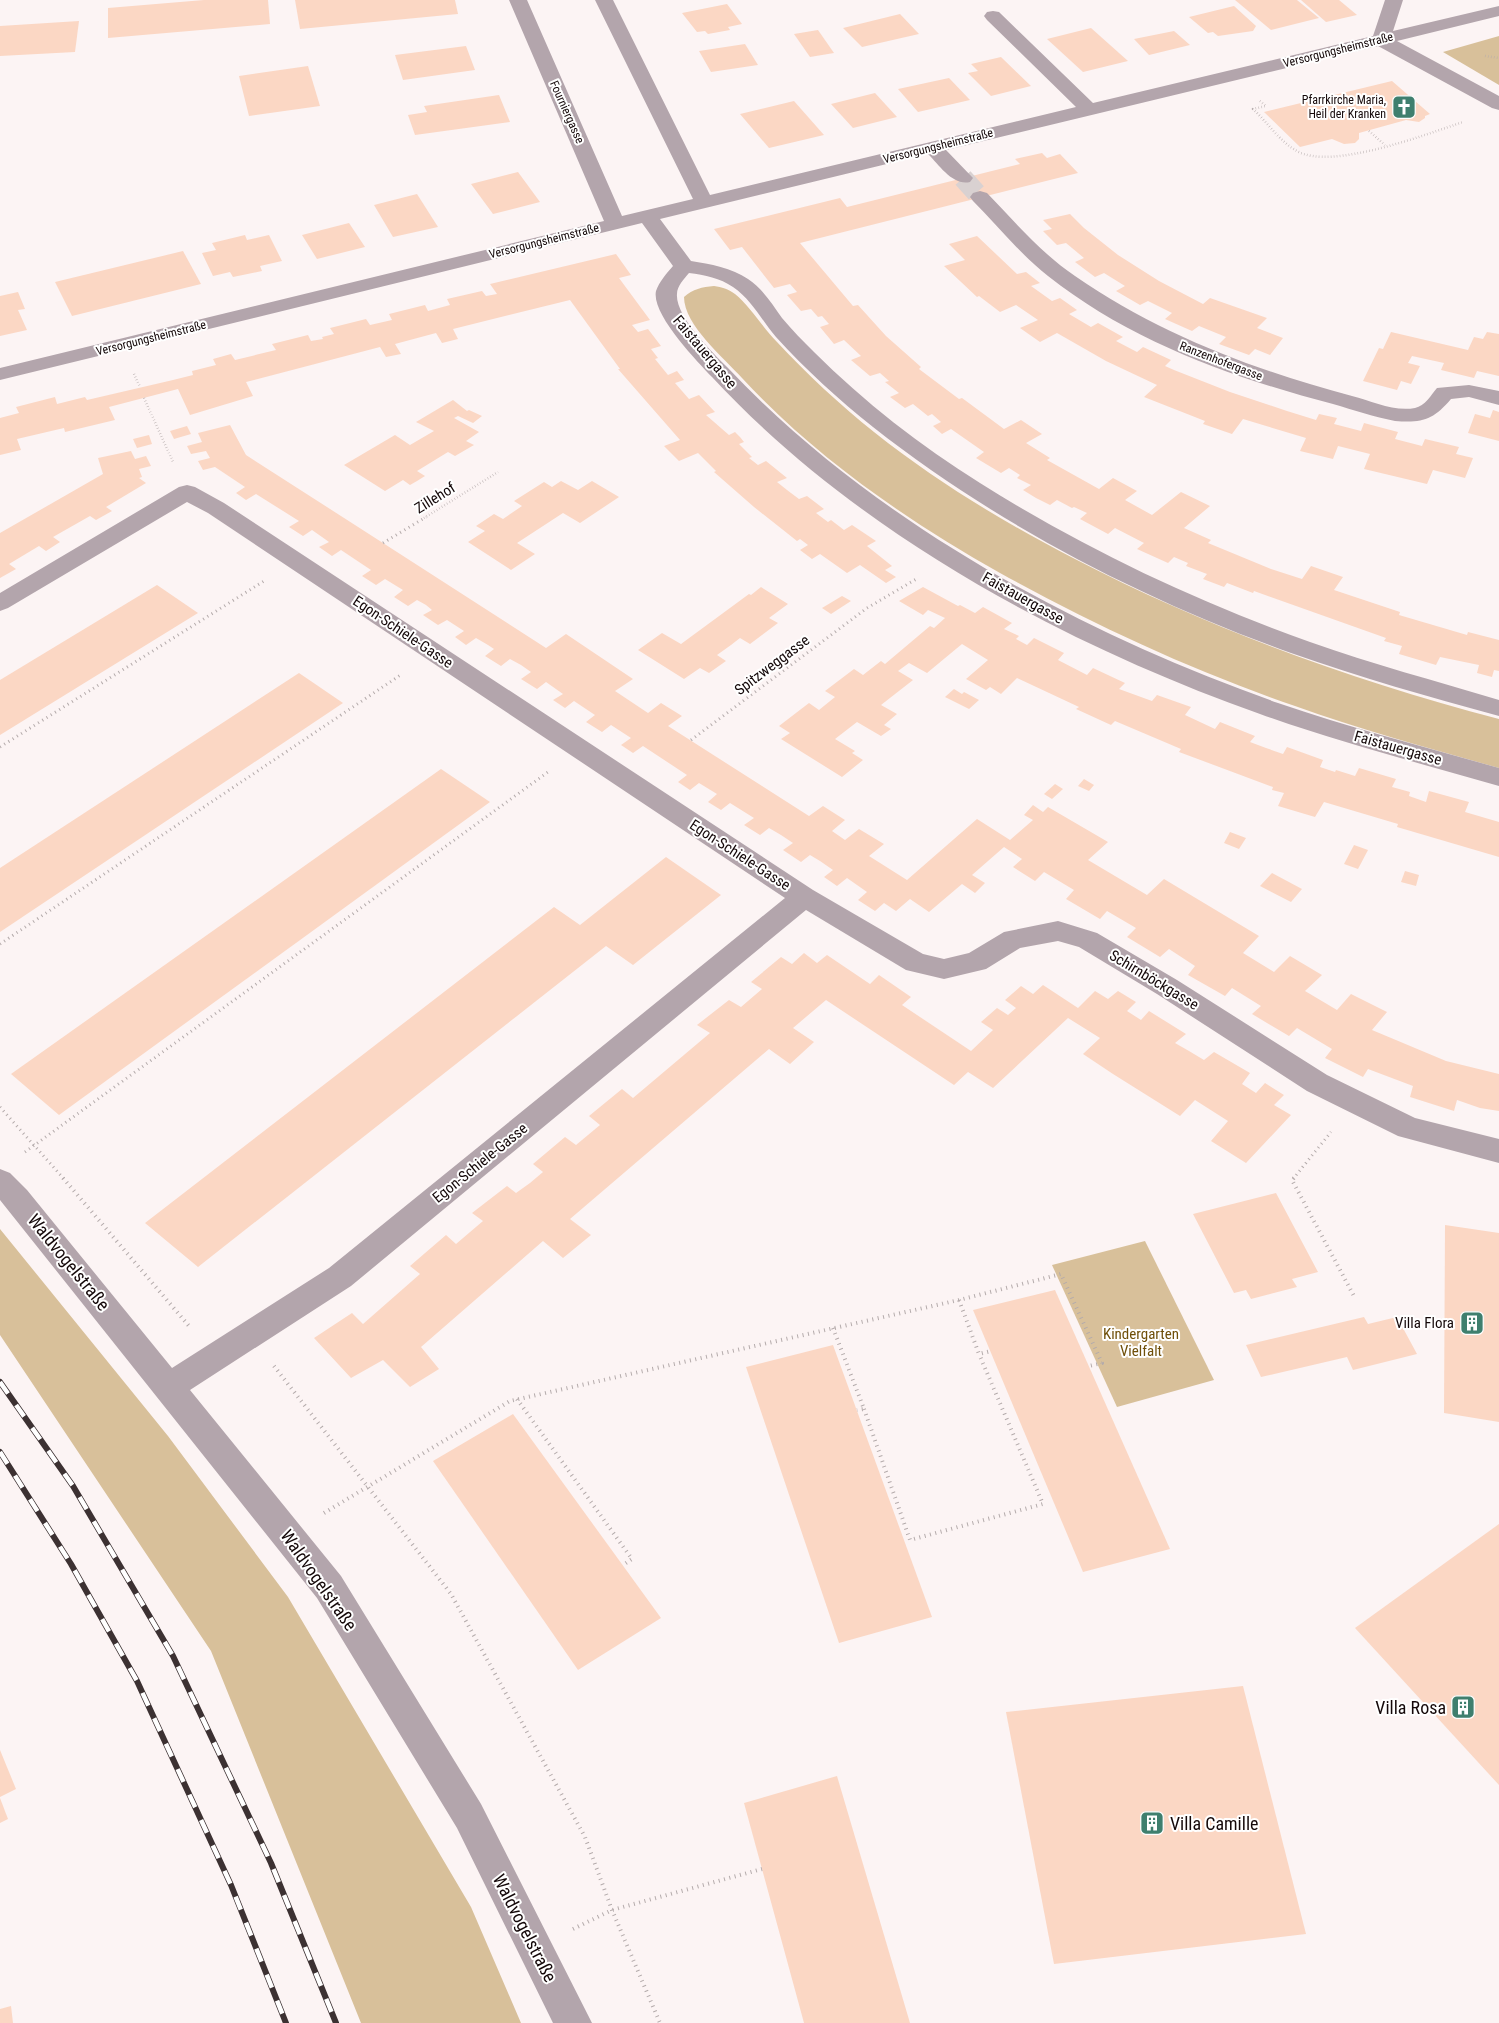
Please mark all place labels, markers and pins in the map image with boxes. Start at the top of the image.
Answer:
place label: Pfarrkirche Maria, Heil der Kranken [1302,93,1386,121]
church icon: Pfarrkirche Maria, Heil der Kranken [1391,94,1417,120]
building icon: Villa Flora [1459,1310,1485,1336]
place label: Villa Flora [1395,1314,1454,1332]
building icon: Villa Rosa [1450,1694,1476,1720]
place label: Villa Rosa [1375,1697,1446,1718]
building icon: Villa Camille [1139,1810,1165,1836]
place label: Villa Camille [1170,1813,1258,1834]

